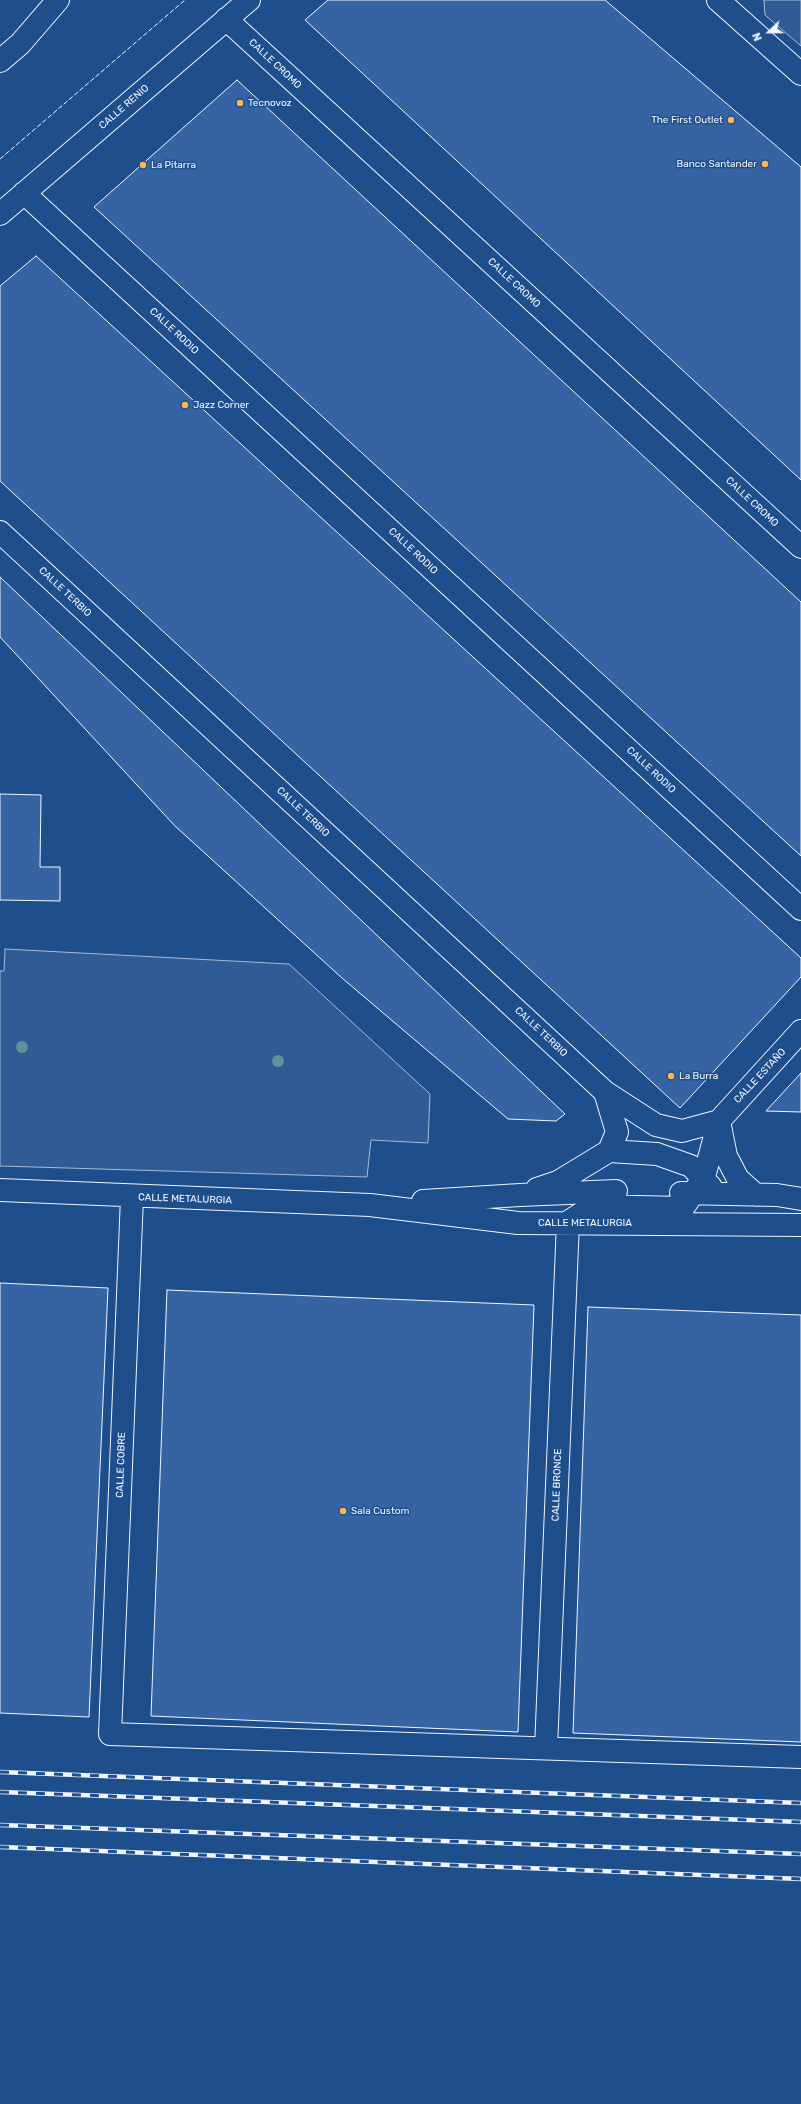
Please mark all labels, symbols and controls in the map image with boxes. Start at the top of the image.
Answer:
north arrow [749,12,789,52]
text: N [750,31,765,43]
street label: CALLE CROMO [246,37,304,91]
street label: CALLE RENIO [97,82,151,132]
place label: Tecnovoz [248,97,292,109]
marker: Tecnovoz [235,98,245,108]
place label: The First Outlet [651,114,723,126]
marker: The First Outlet [726,115,736,125]
place label: Banco Santander [676,158,757,170]
place label: La Pitarra [151,159,196,171]
marker: Banco Santander [760,159,770,169]
marker: La Pitarra [138,160,148,170]
street label: CALLE CROMO [485,256,543,310]
street label: CALLE RODIO [147,305,201,357]
place label: Jazz Corner [193,399,249,411]
marker: Jazz Corner [180,400,190,410]
street label: CALLE CROMO [723,475,781,529]
street label: CALLE RODIO [386,525,440,577]
street label: CALLE TERBIO [36,565,94,619]
street label: CALLE RODIO [624,744,678,796]
street label: CALLE TERBIO [274,785,332,839]
street label: CALLE TERBIO [512,1005,570,1059]
street label: CALLE ESTAÑO [731,1046,789,1106]
place label: La Burra [679,1070,718,1082]
marker: La Burra [666,1071,676,1081]
street label: CALLE METALURGIA [138,1191,232,1207]
street label: CALLE METALURGIA [538,1217,632,1229]
street label: CALLE COBRE [114,1432,128,1498]
street label: CALLE BRONCE [550,1448,564,1522]
place label: Sala Custom [351,1505,409,1517]
marker: Sala Custom [338,1506,348,1516]

